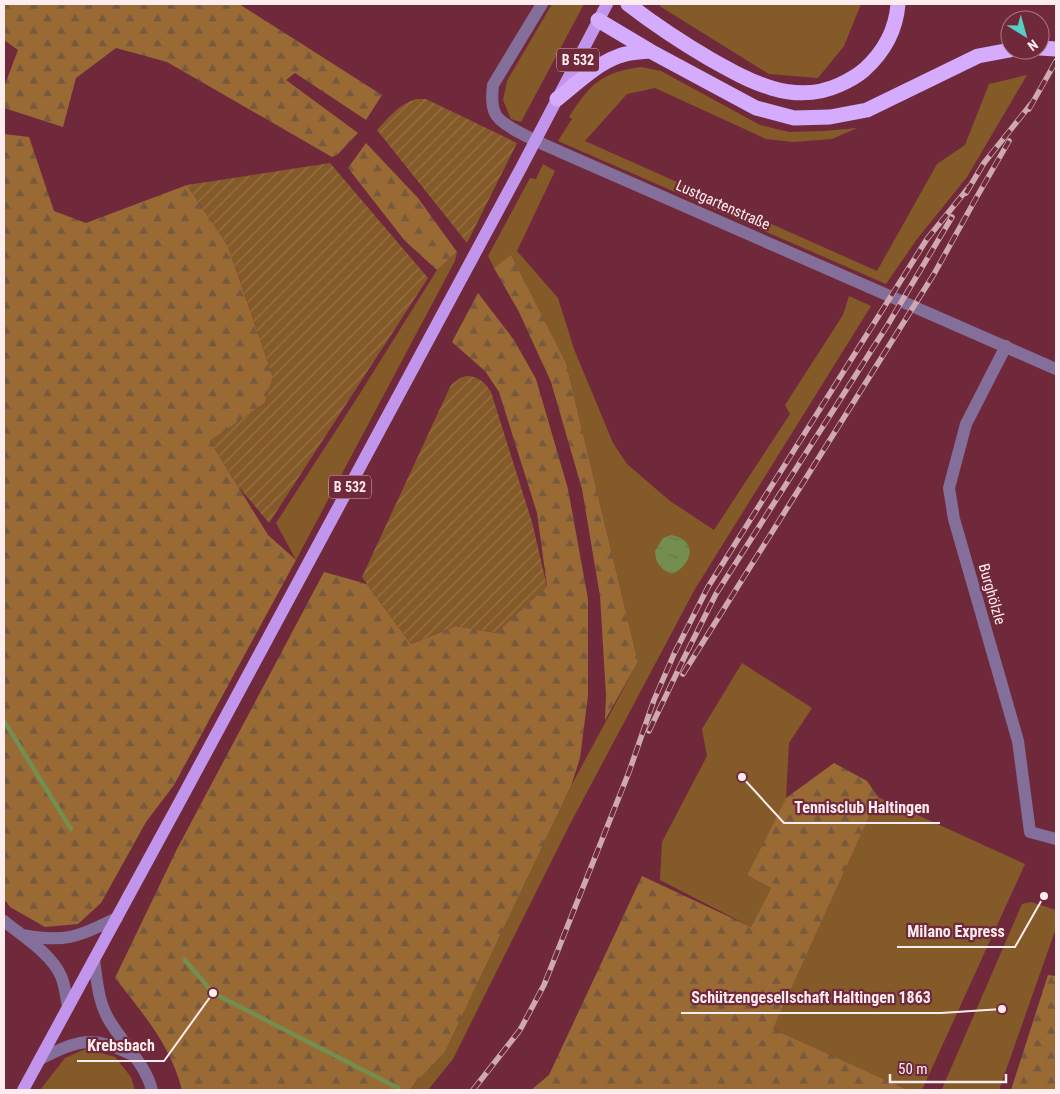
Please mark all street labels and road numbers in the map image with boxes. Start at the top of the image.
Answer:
road number: B 532 [557,48,599,72]
street label: Lustgartenstraße [673,176,773,234]
road number: B 532 [329,476,371,498]
street label: Burghölzle [975,561,1009,627]

